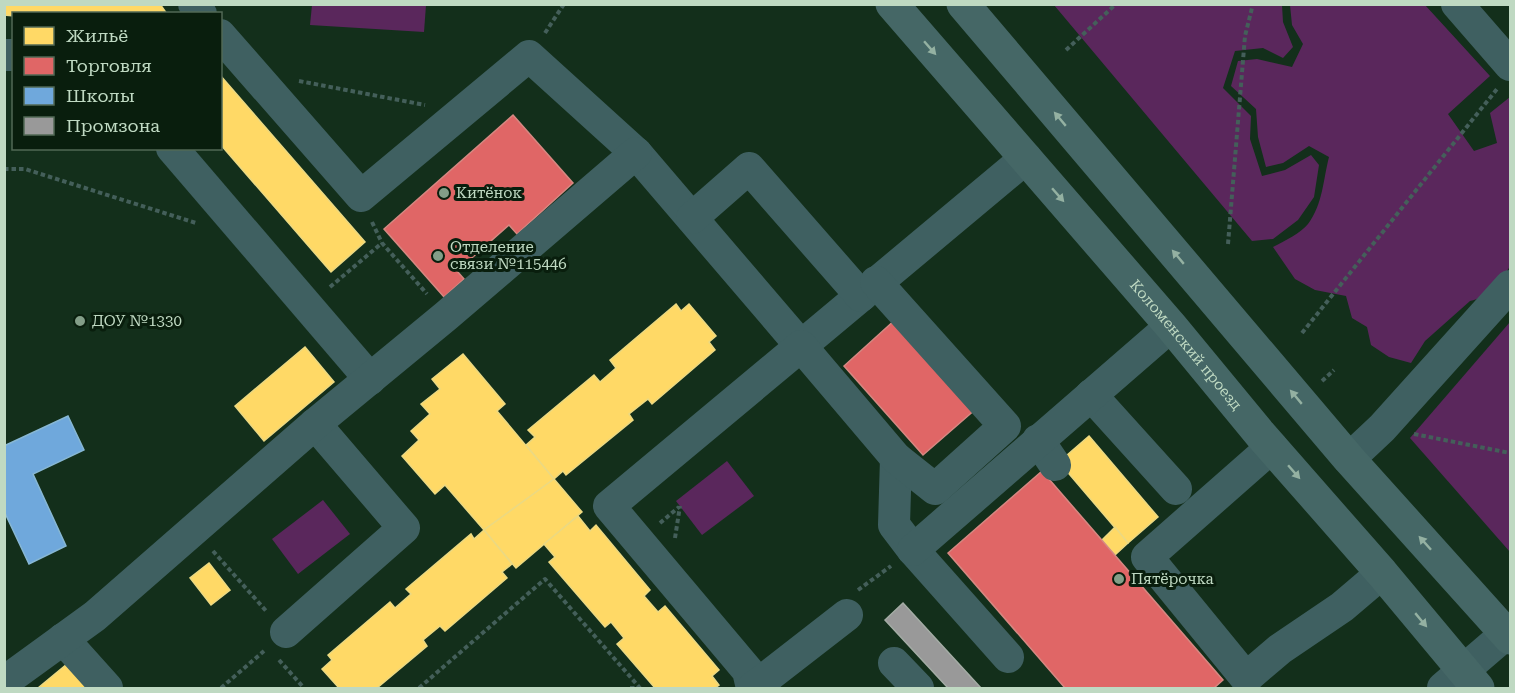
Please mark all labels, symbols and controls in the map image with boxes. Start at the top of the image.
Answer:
legend [12,12,222,150]
text: Жильё [66,25,128,46]
one-way arrow [923,41,937,56]
text: Торговля [66,55,152,76]
text: Школы [66,85,135,106]
one-way arrow [1054,112,1067,127]
text: Промзона [66,115,160,136]
place label: Китёнок [456,184,523,202]
marker: Китёнок [437,186,451,200]
one-way arrow [1051,187,1064,202]
place label: Отделение связи №115446 [450,238,567,273]
marker: Отделение связи №115446 [431,249,445,263]
one-way arrow [1172,250,1185,265]
street label: Коломенский проезд [1126,276,1246,414]
place label: ДОУ №1330 [92,312,182,330]
marker: ДОУ №1330 [73,314,87,328]
one-way arrow [1290,389,1303,405]
one-way arrow [1287,464,1300,479]
one-way arrow [1419,536,1432,551]
place label: Пятёрочка [1131,570,1214,588]
marker: Пятёрочка [1112,572,1126,586]
one-way arrow [1414,612,1427,627]

